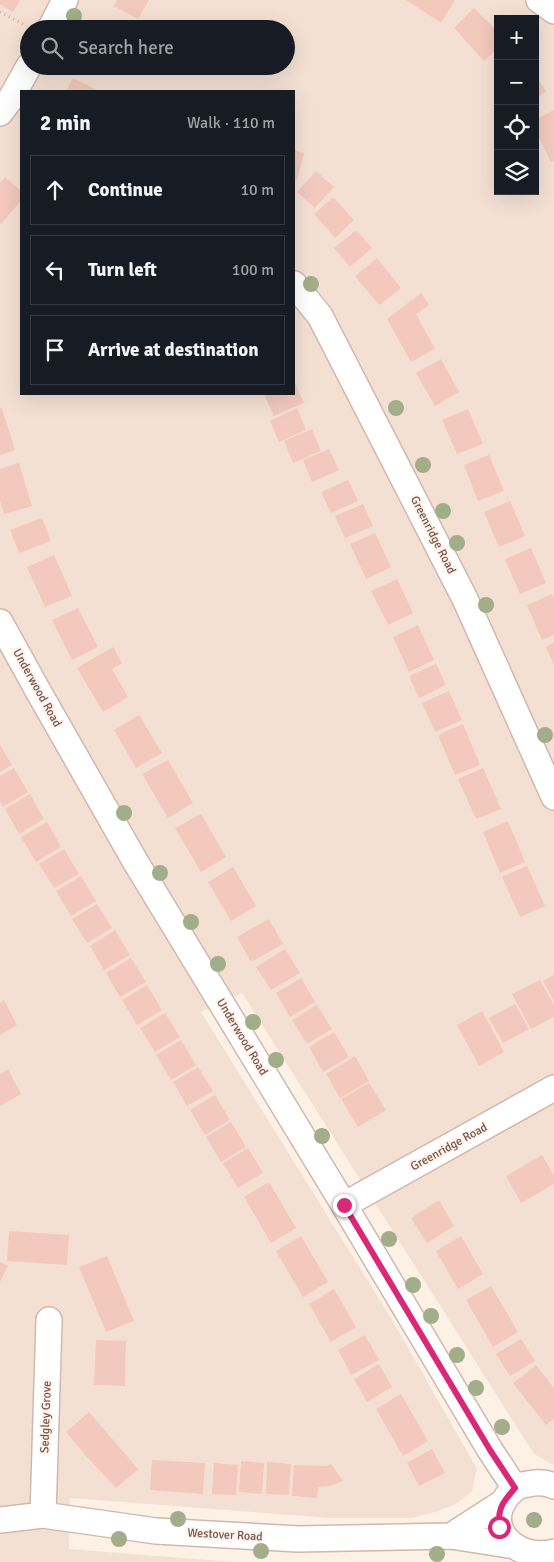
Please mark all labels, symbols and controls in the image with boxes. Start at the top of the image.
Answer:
map controls [494,15,539,195]
button: + [494,15,539,60]
search box [20,20,295,75]
icon: search [38,34,66,62]
text: Search here [78,36,174,60]
button: − [494,60,539,105]
button: locate [494,105,539,150]
text: 2 min [40,110,91,136]
text: Walk · 110 m [187,113,275,133]
button: layers [494,150,539,195]
icon: ahead [41,176,69,204]
text: Continue [88,178,163,202]
text: 10 m [240,180,274,200]
icon: left [41,256,69,284]
text: Turn left [88,258,157,282]
text: 100 m [232,260,274,280]
icon: arrive [41,336,69,364]
text: Arrive at destination [88,338,259,362]
street label: Greenridge Road [407,494,459,576]
street label: Underwood Road [9,646,65,730]
street label: Underwood Road [213,996,271,1078]
street label: Greenridge Road [408,1120,490,1174]
route end [333,1194,356,1217]
street label: Sedgley Grove [37,1381,55,1453]
route start [488,1516,511,1539]
street label: Westover Road [187,1526,263,1544]

